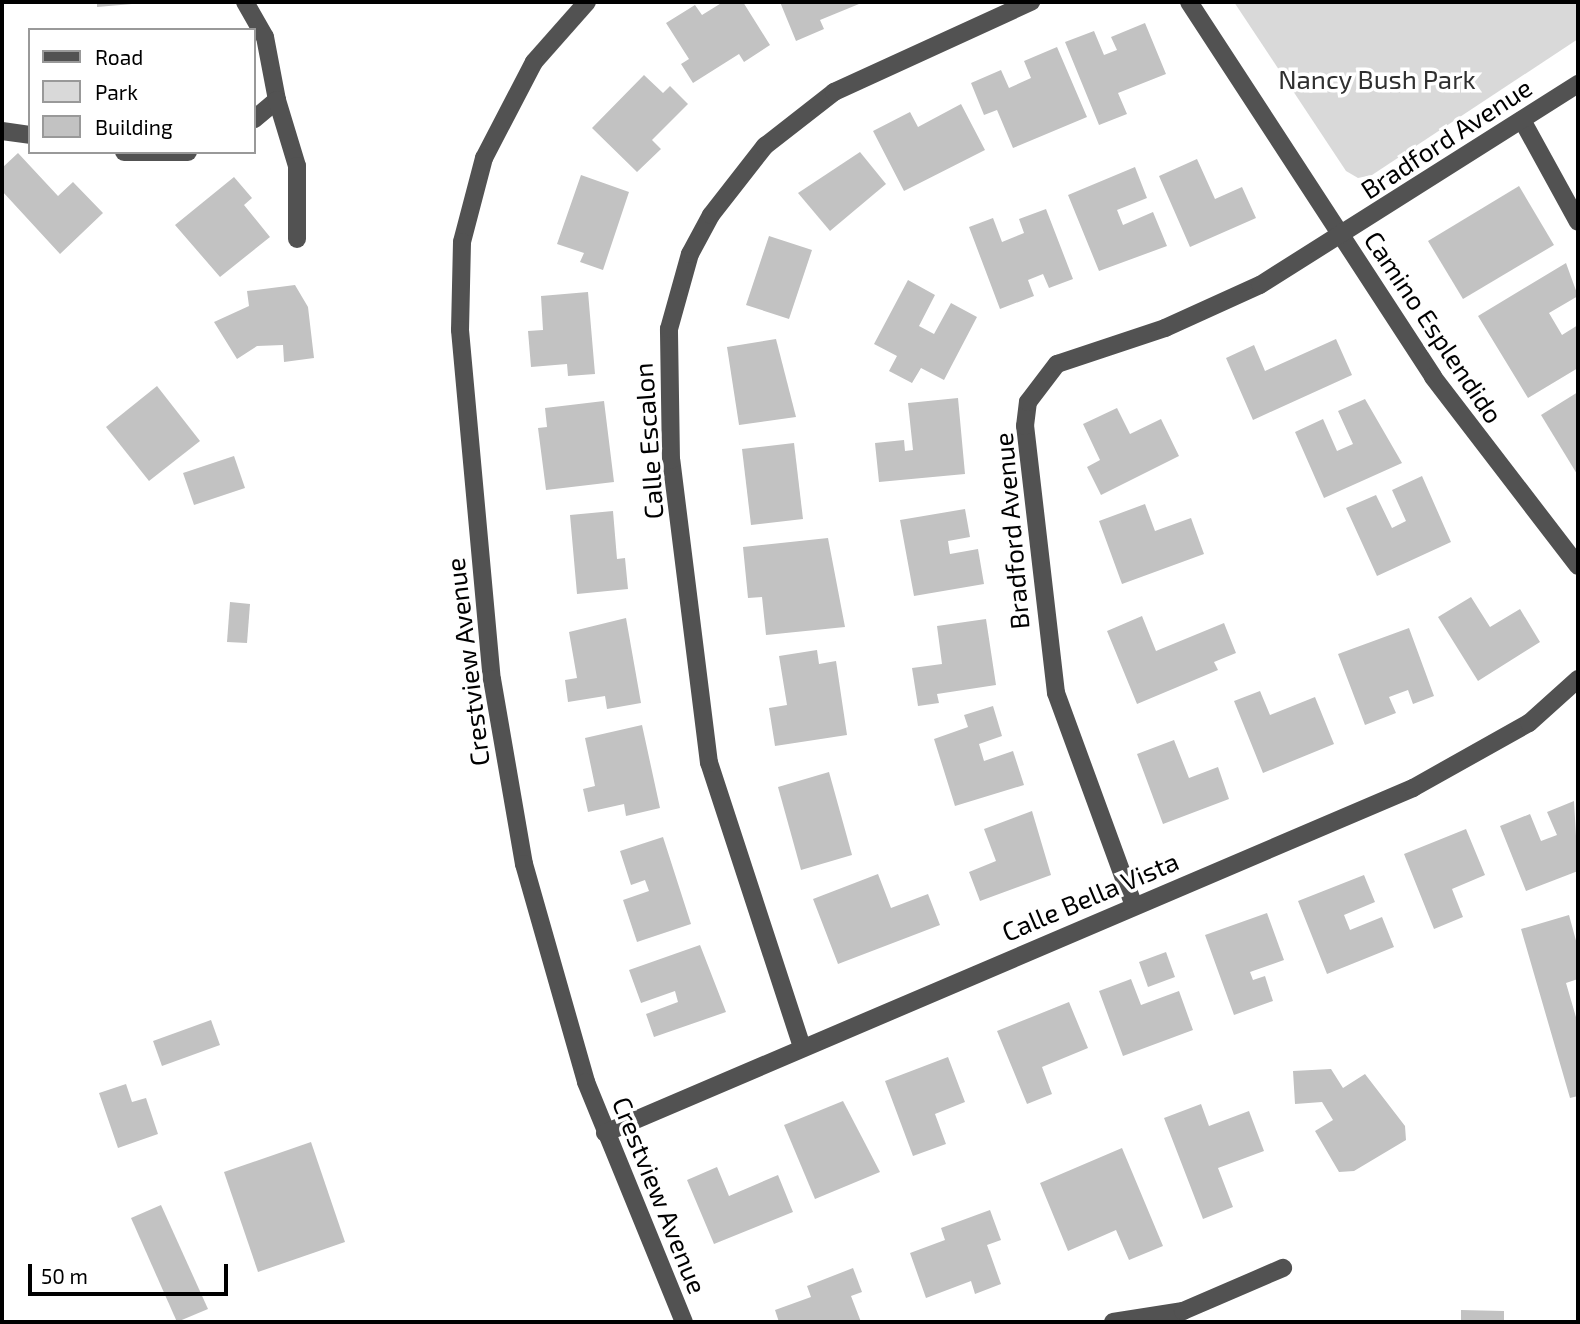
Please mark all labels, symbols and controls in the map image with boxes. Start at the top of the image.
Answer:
legend [28,28,256,154]
text: Road [95,44,143,69]
park label: Nancy Bush Park [1278,63,1476,95]
street label: Bradford Avenue [1354,71,1538,205]
text: Park [95,79,138,104]
text: Building [95,114,173,139]
street label: Camino Esplendido [1358,225,1510,429]
street label: Calle Escalon [627,362,669,520]
street label: Bradford Avenue [987,431,1035,631]
street label: Crestview Avenue [439,556,495,768]
street label: Calle Bella Vista [997,845,1183,947]
street label: Crestview Avenue [606,1092,714,1298]
scale bar [32,1250,231,1294]
text: 50 m [41,1263,88,1288]

